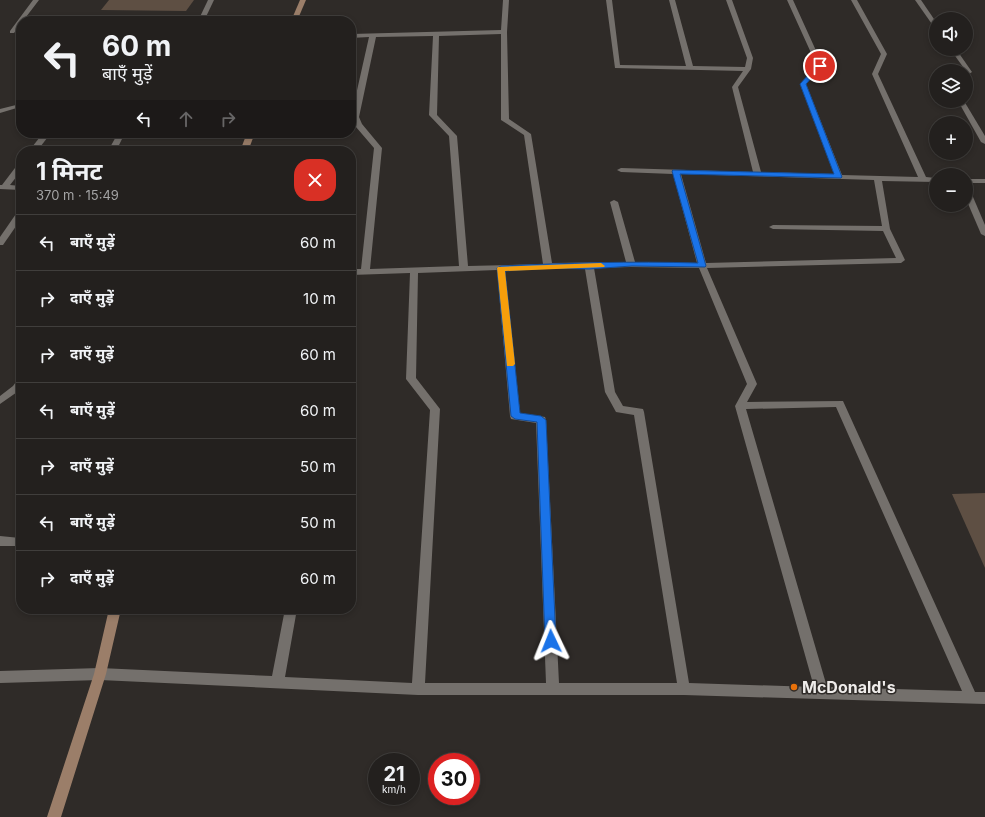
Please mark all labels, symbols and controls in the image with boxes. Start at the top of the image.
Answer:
map controls [929,12,973,212]
button: sound [929,12,973,56]
text: 60 m [102,29,171,63]
icon: left [36,32,88,84]
pin [803,49,837,83]
icon: arrive [809,55,831,77]
text: बाएँ मुड़ें [102,63,152,84]
button: layers [929,64,973,108]
icon: left [133,108,155,130]
icon: ahead [175,108,197,130]
icon: right [217,108,239,130]
button: + [929,116,973,160]
text: 1 मिनट [36,157,102,186]
button: close [294,159,336,201]
button: − [929,168,973,212]
text: 370 m · 15:49 [36,187,119,203]
icon: left [36,232,58,254]
text: बाएँ मुड़ें [70,232,115,251]
text: 60 m [300,233,336,252]
icon: right [36,288,58,310]
text: दाएँ मुड़ें [70,288,114,307]
text: 10 m [303,289,336,308]
icon: right [36,344,58,366]
text: दाएँ मुड़ें [70,344,114,363]
text: 60 m [300,345,336,364]
icon: left [36,400,58,422]
text: बाएँ मुड़ें [70,400,115,419]
text: 60 m [300,401,336,420]
icon: right [36,456,58,478]
text: दाएँ मुड़ें [70,456,114,475]
text: 50 m [300,457,336,476]
icon: left [36,512,58,534]
text: बाएँ मुड़ें [70,512,115,531]
text: 50 m [300,513,336,532]
icon: right [36,568,58,590]
text: दाएँ मुड़ें [70,568,114,587]
text: 60 m [300,569,336,588]
position arrow [530,620,572,662]
place label: McDonald's [802,677,896,697]
marker: McDonald's [789,682,799,692]
speed limit sign: 30 [428,753,480,805]
text: 21 [383,762,405,786]
text: km/h [382,783,406,795]

